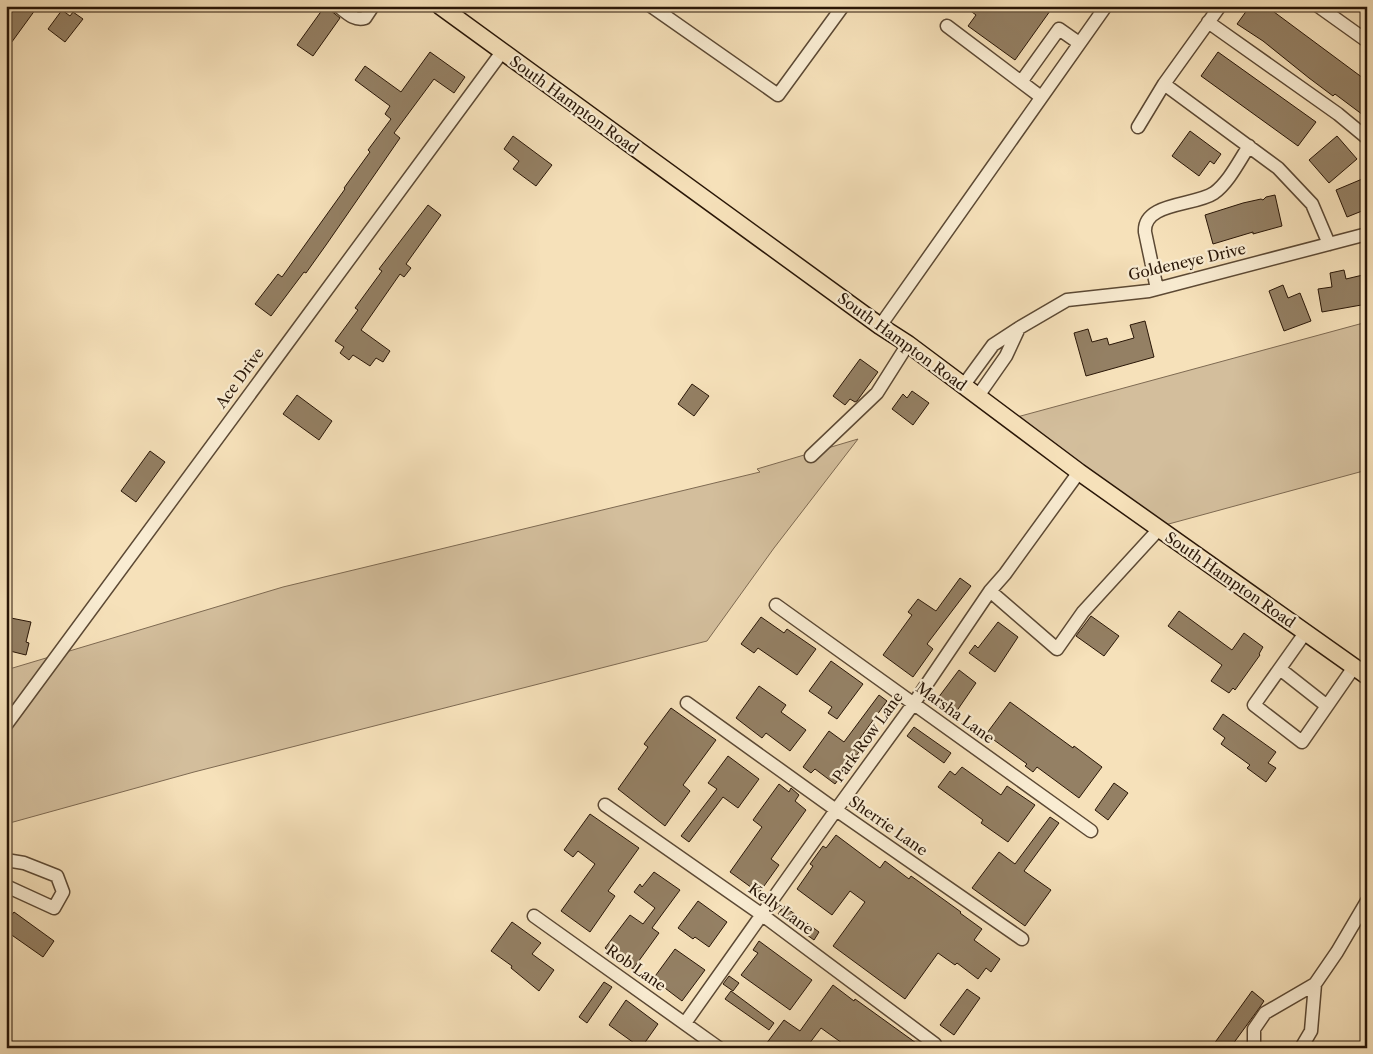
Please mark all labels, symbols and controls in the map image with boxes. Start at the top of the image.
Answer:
street label: South Hampton Road [506,51,643,158]
street label: Goldeneye Drive [1126,239,1248,284]
street label: South Hampton Road [834,288,971,395]
street label: Ace Drive [211,344,268,412]
street label: South Hampton Road [1161,527,1299,632]
street label: Marsha Lane [912,678,998,747]
street label: Park Row Lane [828,688,907,786]
street label: Sherrie Lane [845,791,931,860]
street label: Kelly Lane [745,879,818,939]
street label: Rob Lane [603,940,670,995]

